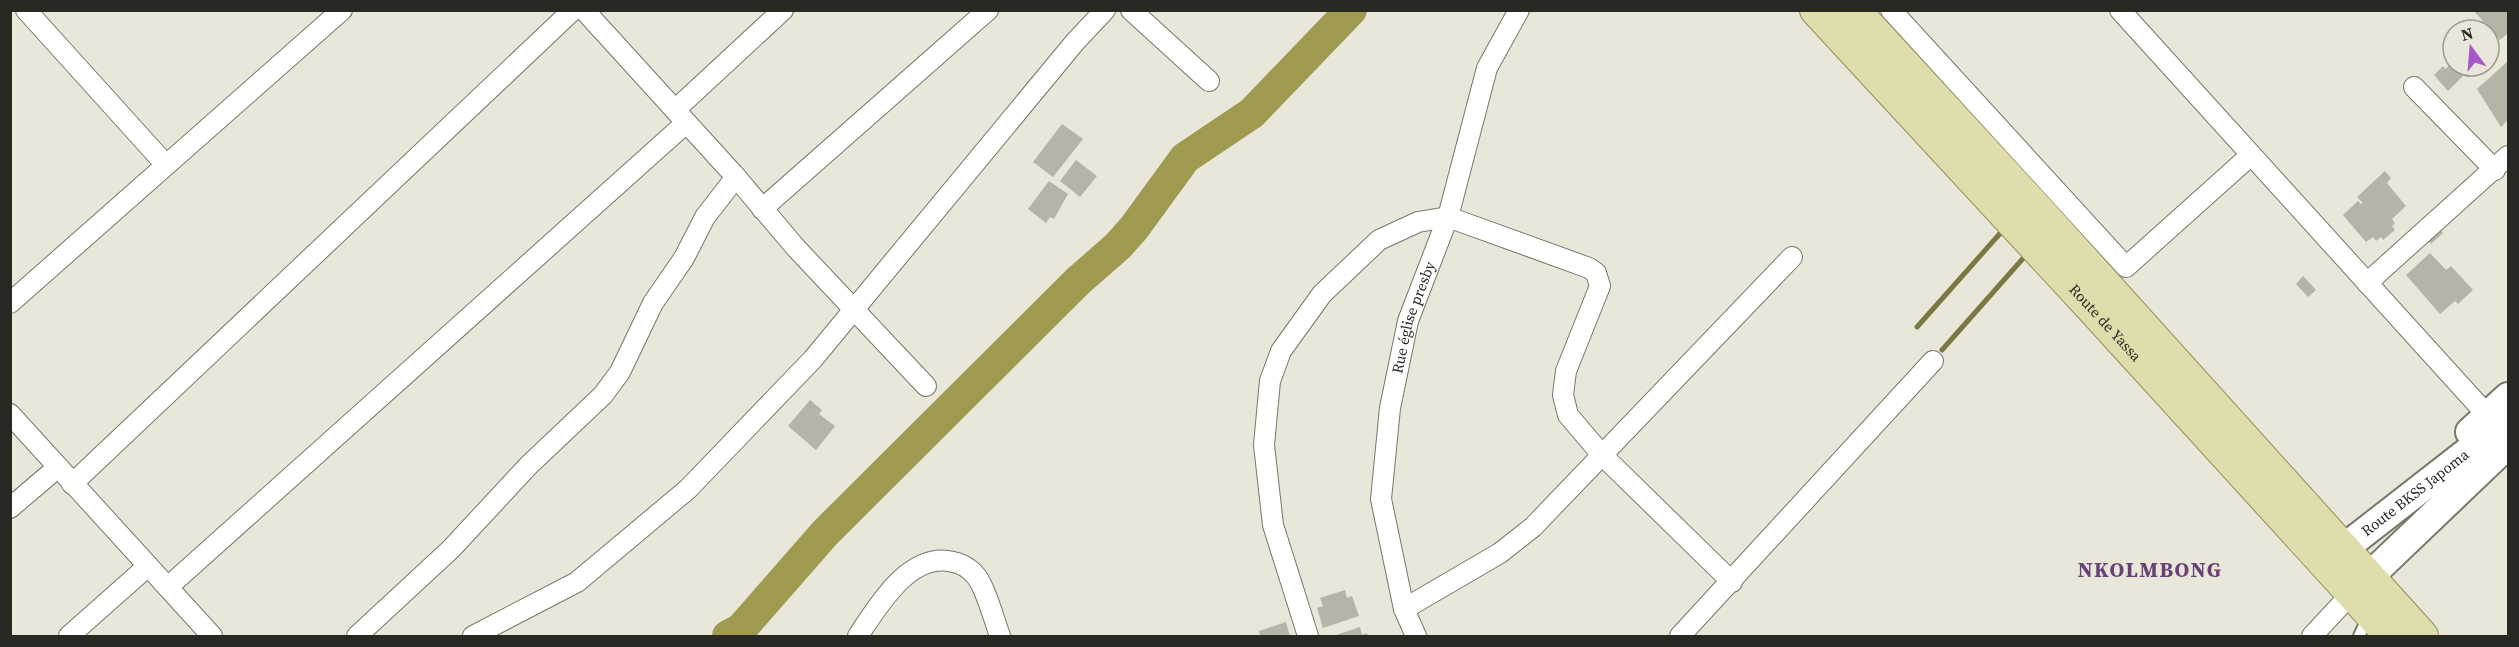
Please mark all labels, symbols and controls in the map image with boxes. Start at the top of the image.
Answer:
north arrow [2441,18,2501,78]
text: N [2458,21,2476,46]
street label: Rue église presby [1386,258,1440,375]
street label: Route de Yassa [2065,279,2147,366]
street label: Route BKSS Japoma [2357,444,2473,541]
district label: NKOLMBONG [2078,555,2222,584]

